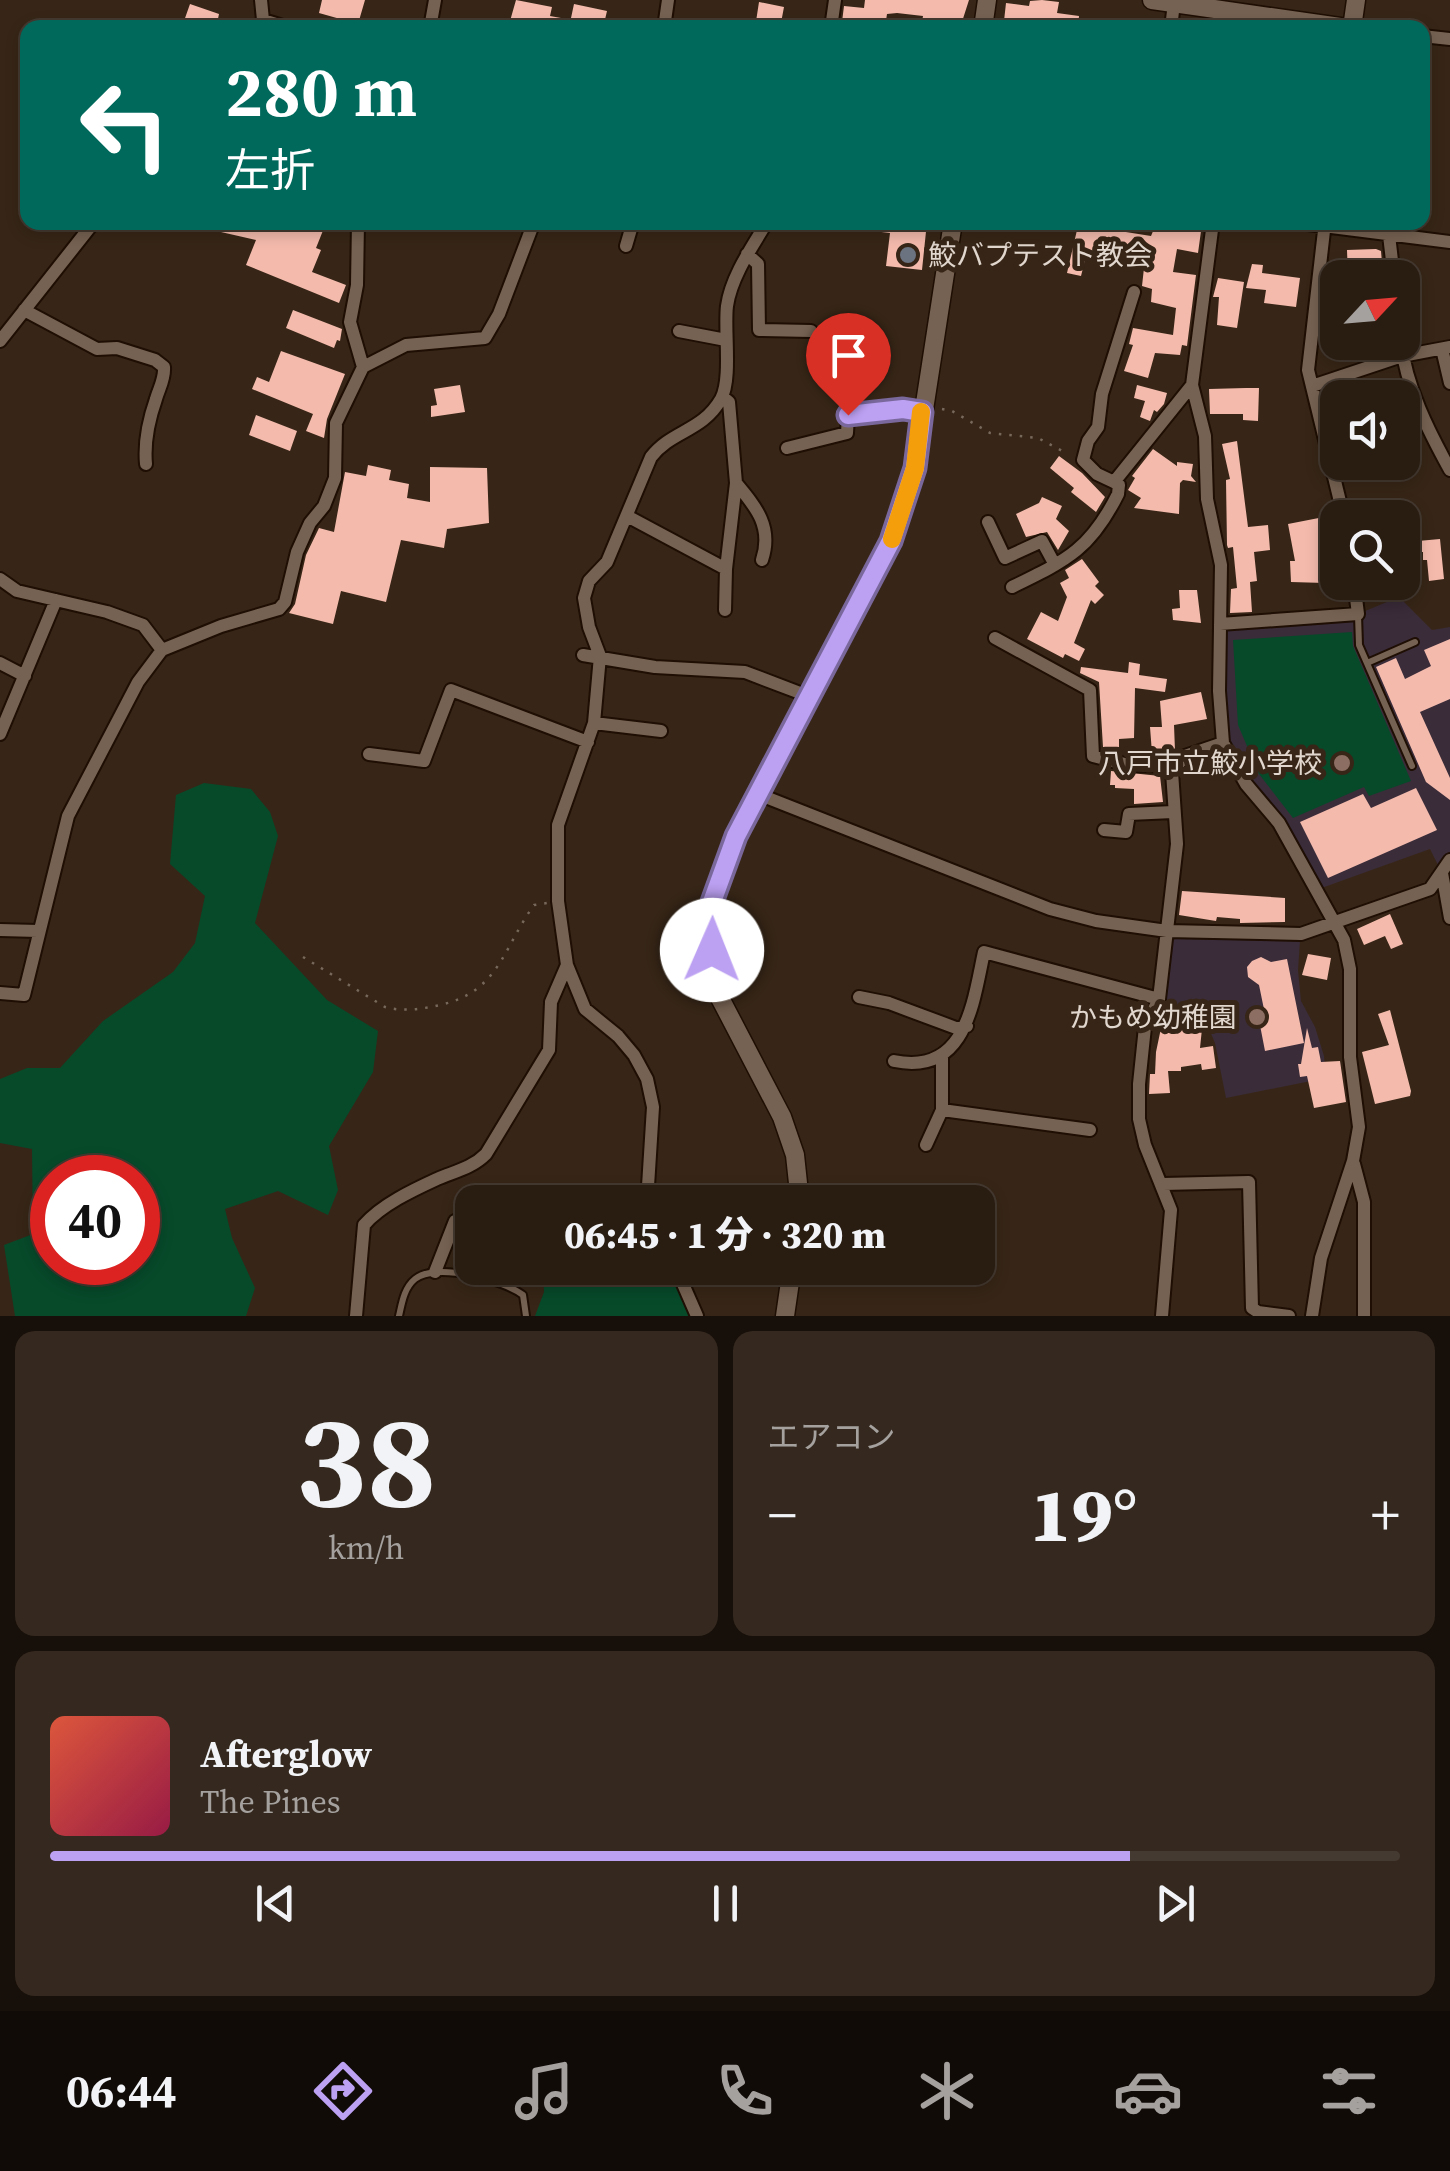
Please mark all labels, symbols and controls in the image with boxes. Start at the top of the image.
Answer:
text: 280 m [225,43,417,139]
icon: left [60,60,190,190]
text: 左折 [225,139,315,201]
place label: 鮫バプテスト教会 [928,236,1152,274]
marker: 鮫バプテスト教会 [897,244,919,266]
north arrow [1320,260,1420,360]
map controls [1320,260,1420,600]
pin [806,313,891,416]
icon: arrive [821,328,876,383]
button: sound [1320,380,1420,480]
button: search [1320,500,1420,600]
place label: 八戸市立鮫小学校 [1098,744,1322,782]
marker: 八戸市立鮫小学校 [1331,752,1353,774]
position arrow [660,898,764,1002]
place label: かもめ幼稚園 [1069,998,1237,1036]
marker: かもめ幼稚園 [1246,1006,1268,1028]
speed limit sign: 40 [30,1155,160,1285]
text: 06:45 · 1 分 · 320 m [564,1209,886,1261]
text: 38 [296,1371,437,1550]
text: エアコン [768,1415,896,1459]
text: 19° [1030,1463,1137,1566]
text: − [768,1477,797,1552]
text: + [1371,1477,1400,1552]
text: km/h [328,1526,404,1570]
text: Afterglow [200,1728,372,1780]
text: The Pines [200,1780,341,1824]
icon: previous [248,1876,303,1931]
icon: pause [698,1876,753,1931]
icon: next [1148,1876,1203,1931]
icon: directions [308,2056,378,2126]
icon: music [509,2056,579,2126]
icon: phone [710,2056,780,2126]
icon: climate [912,2056,982,2126]
icon: car [1113,2056,1183,2126]
icon: filters [1314,2056,1384,2126]
text: 06:44 [66,2060,177,2122]

